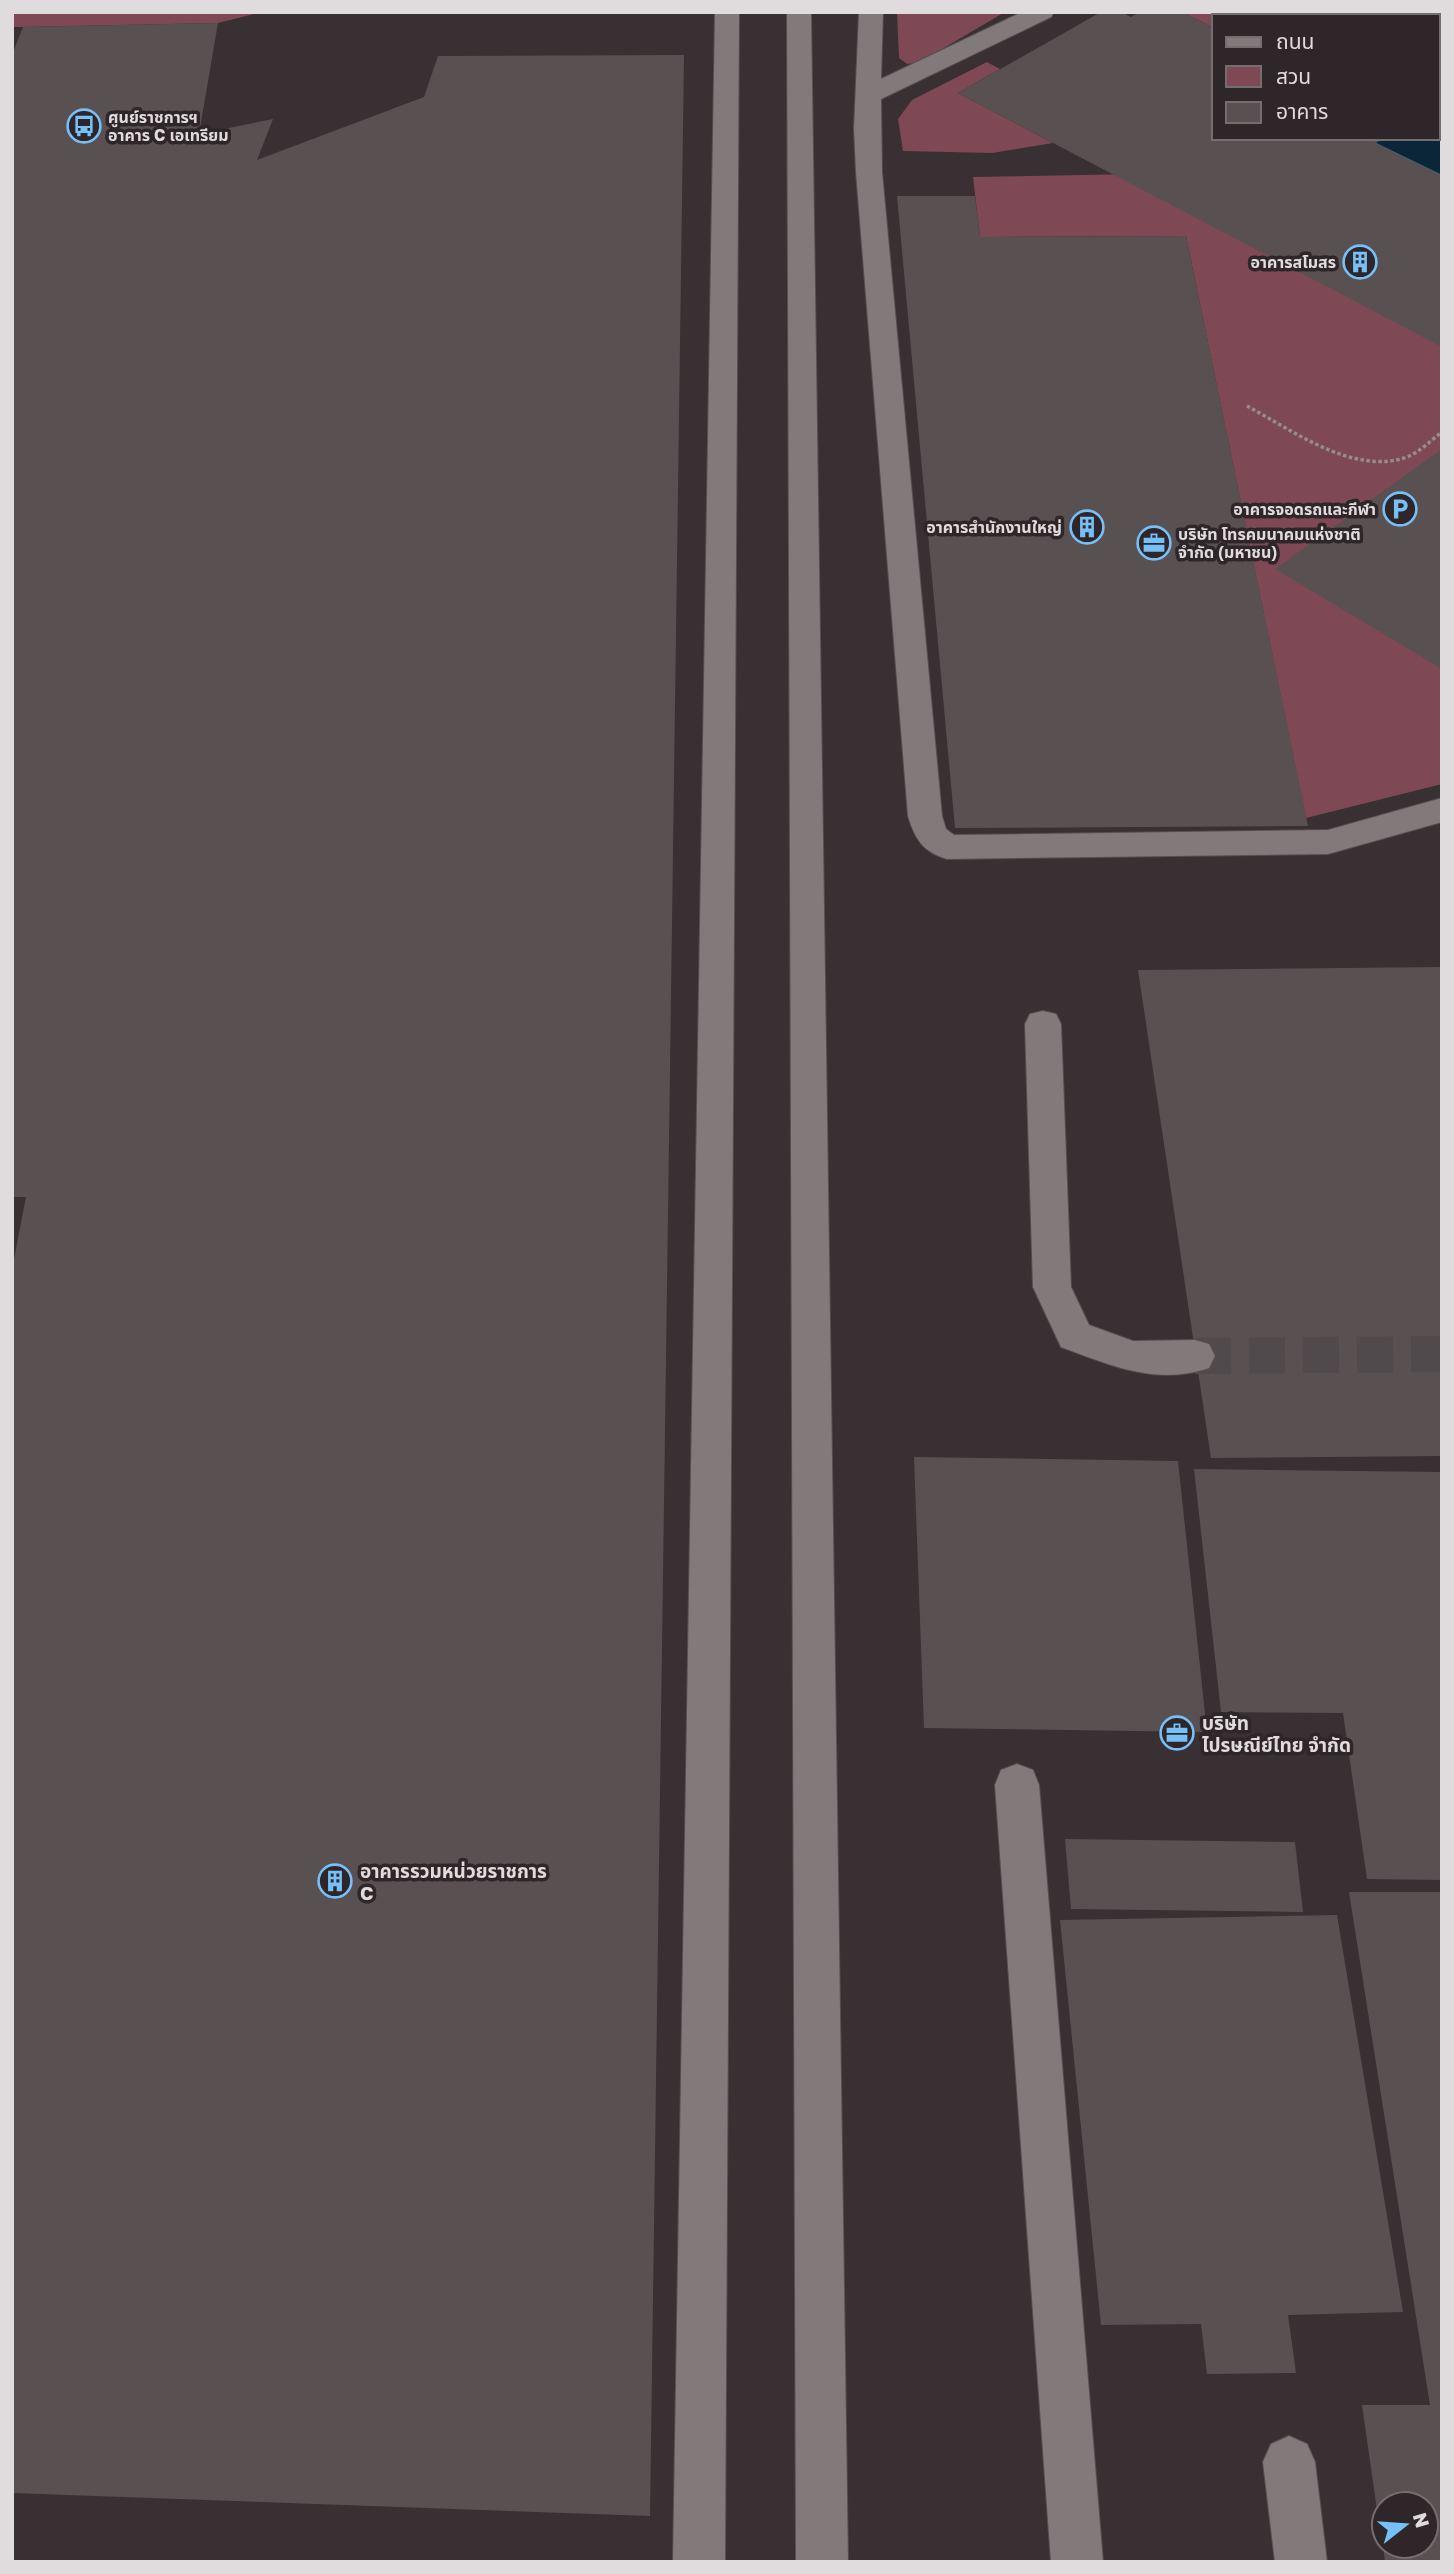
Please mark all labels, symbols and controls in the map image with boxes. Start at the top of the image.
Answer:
legend [1212,14,1440,140]
text: ถนน [1276,28,1314,54]
text: สวน [1276,63,1311,89]
text: อาคาร [1276,98,1328,124]
bus stop icon: ศูนย์ราชการฯ อาคาร C เอเทรียม [65,107,103,145]
place label: ศูนย์ราชการฯ อาคาร C เอเทรียม [108,107,229,145]
building icon: อาคารสโมสร [1341,243,1379,281]
place label: อาคารสโมสร [1250,252,1336,272]
parking icon: อาคารจอดรถและกีฬา [1381,490,1419,528]
place label: อาคารจอดรถและกีฬา [1233,499,1376,519]
building icon: อาคารสำนักงานใหญ่ [1068,508,1106,546]
place label: อาคารสำนักงานใหญ่ [926,517,1062,537]
office icon: บริษัท โทรคมนาคมแห่งชาติ จำกัด (มหาชน) [1135,524,1173,562]
place label: บริษัท โทรคมนาคมแห่งชาติ จำกัด (มหาชน) [1178,524,1361,562]
place label: บริษัท ไปรษณีย์ไทย จำกัด [1202,1711,1351,1756]
office icon: บริษัท ไปรษณีย์ไทย จำกัด [1158,1714,1196,1752]
place label: อาคารรวมหน่วยราชการ C [360,1859,547,1904]
building icon: อาคารรวมหน่วยราชการ C [316,1862,354,1900]
north arrow [1370,2490,1440,2560]
text: N [1409,2510,1435,2530]

